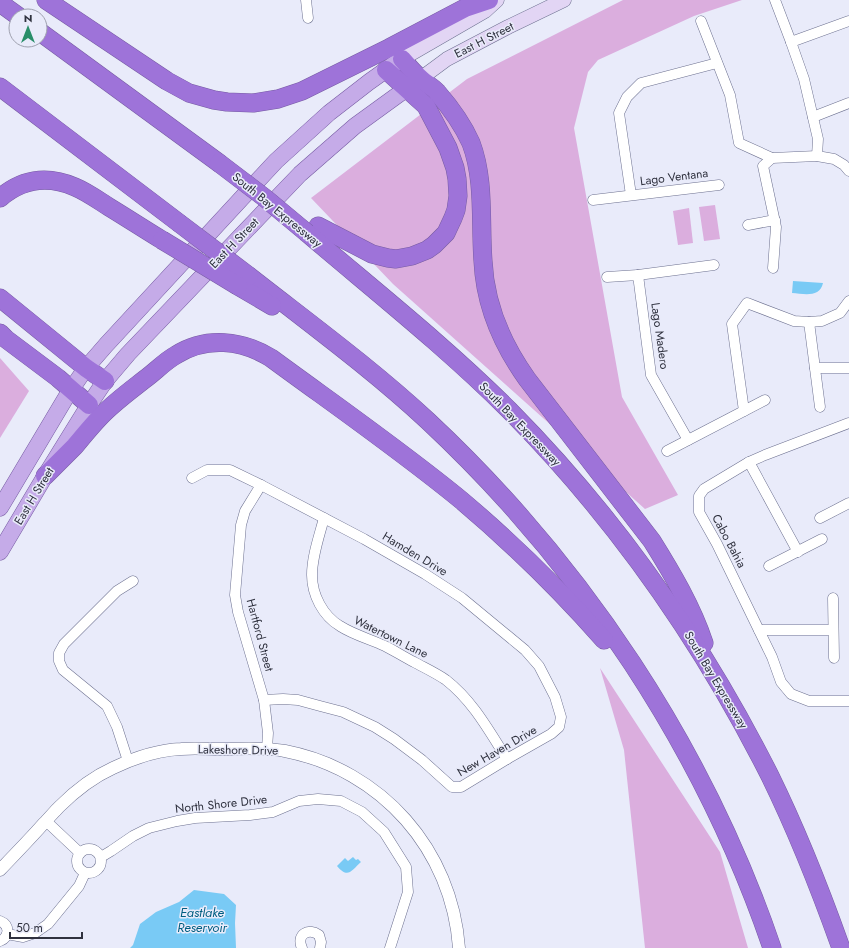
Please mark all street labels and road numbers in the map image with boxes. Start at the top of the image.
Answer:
street label: East H Street [451,17,517,63]
street label: Lago Ventana [639,164,709,190]
street label: South Bay Expressway [228,168,326,252]
street label: East H Street [205,213,263,272]
street label: Lago Madero [646,301,674,371]
street label: South Bay Expressway [475,378,565,471]
street label: East H Street [10,464,58,528]
street label: Cabo Bahia [707,511,751,571]
street label: Hamden Drive [379,527,451,581]
street label: Hartford Street [242,597,278,673]
street label: Watertown Lane [351,611,431,663]
street label: South Bay Expressway [680,628,753,733]
street label: New Haven Drive [454,721,540,781]
street label: Lakeshore Drive [198,740,278,760]
street label: North Shore Drive [174,790,268,818]

